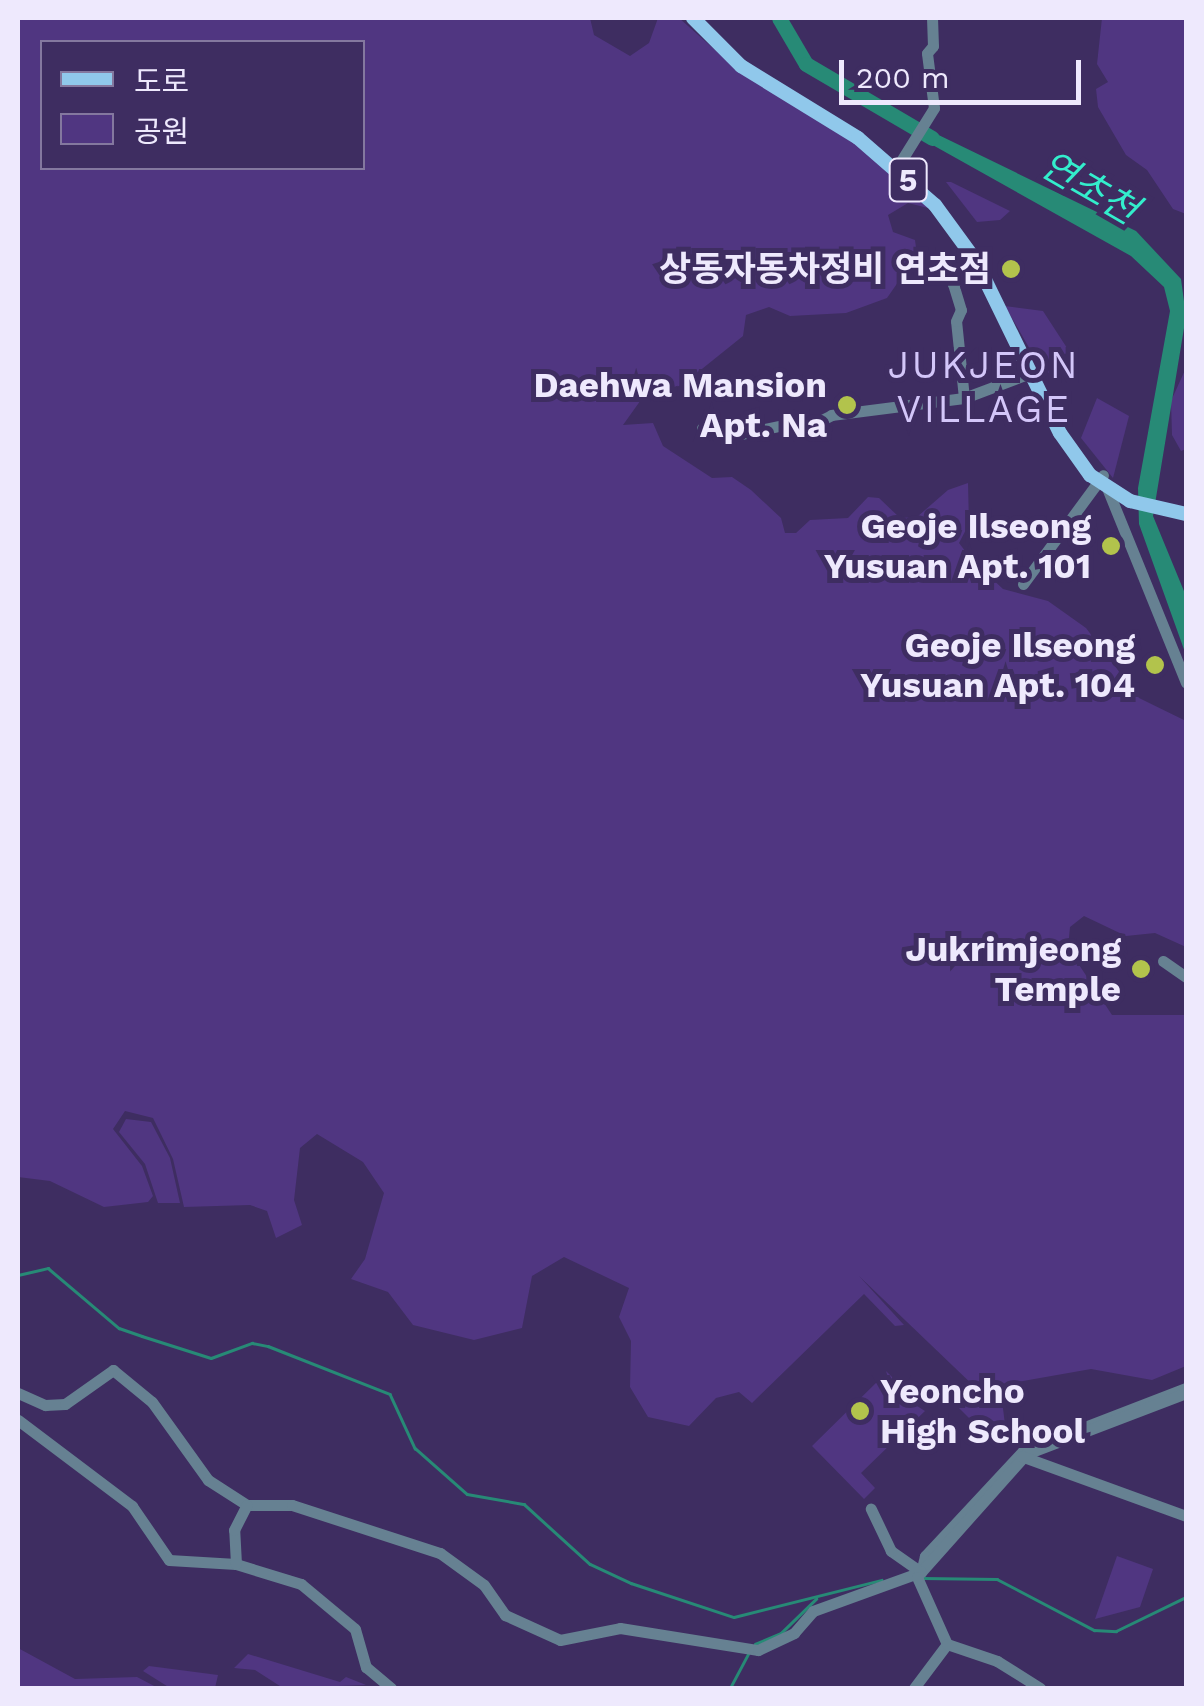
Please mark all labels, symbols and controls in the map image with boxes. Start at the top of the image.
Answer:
legend [40,40,365,170]
scale bar [844,40,1086,102]
text: 200 m [856,60,950,95]
text: 도로 [134,64,189,99]
text: 공원 [134,114,189,149]
water label: 연초천 [1032,142,1146,234]
road number: 5 [888,153,928,207]
place label: 상동자동차정비 연초점 [659,248,991,290]
marker: 상동자동차정비 연초점 [1000,258,1022,280]
district label: JUKJEON VILLAGE [888,343,1080,432]
place label: Daehwa Mansion Apt. Na [533,364,827,446]
marker: Daehwa Mansion Apt. Na [836,394,858,416]
place label: Geoje Ilseong Yusuan Apt. 101 [823,505,1091,587]
marker: Geoje Ilseong Yusuan Apt. 101 [1100,535,1122,557]
place label: Geoje Ilseong Yusuan Apt. 104 [859,624,1135,706]
marker: Geoje Ilseong Yusuan Apt. 104 [1144,654,1166,676]
place label: Jukrimjeong Temple [905,928,1121,1010]
marker: Jukrimjeong Temple [1130,958,1152,980]
place label: Yeoncho High School [880,1370,1085,1452]
marker: Yeoncho High School [849,1400,871,1422]

